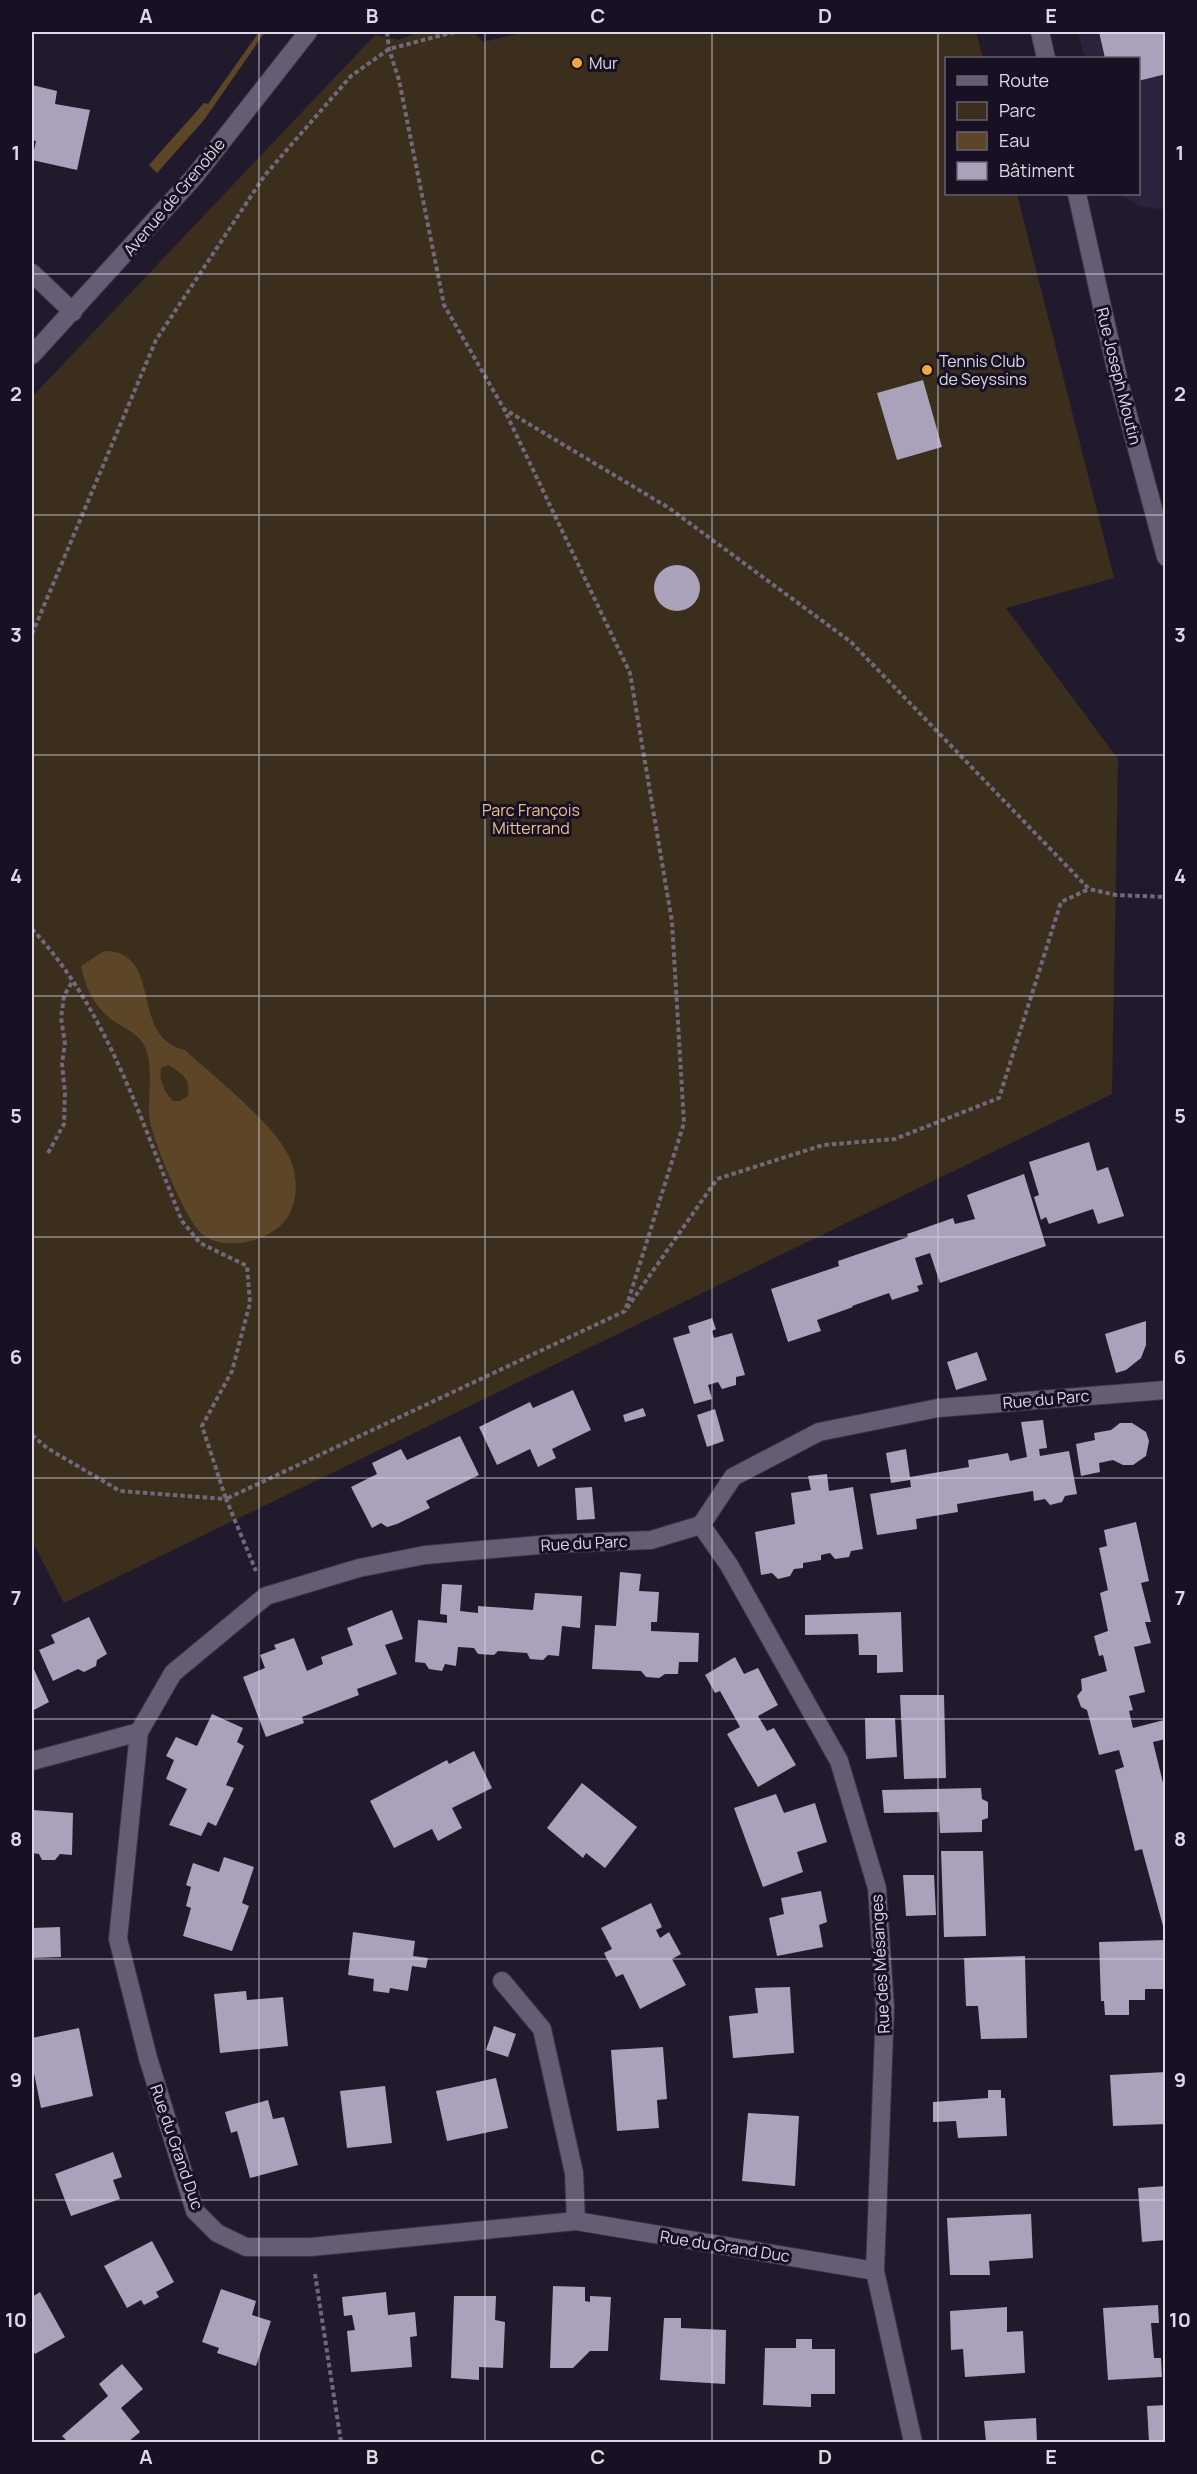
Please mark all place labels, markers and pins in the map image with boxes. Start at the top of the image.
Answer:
place label: Mur [589,52,618,74]
marker: Mur [570,56,584,70]
place label: Tennis Club de Seyssins [939,350,1027,390]
marker: Tennis Club de Seyssins [920,363,934,377]

